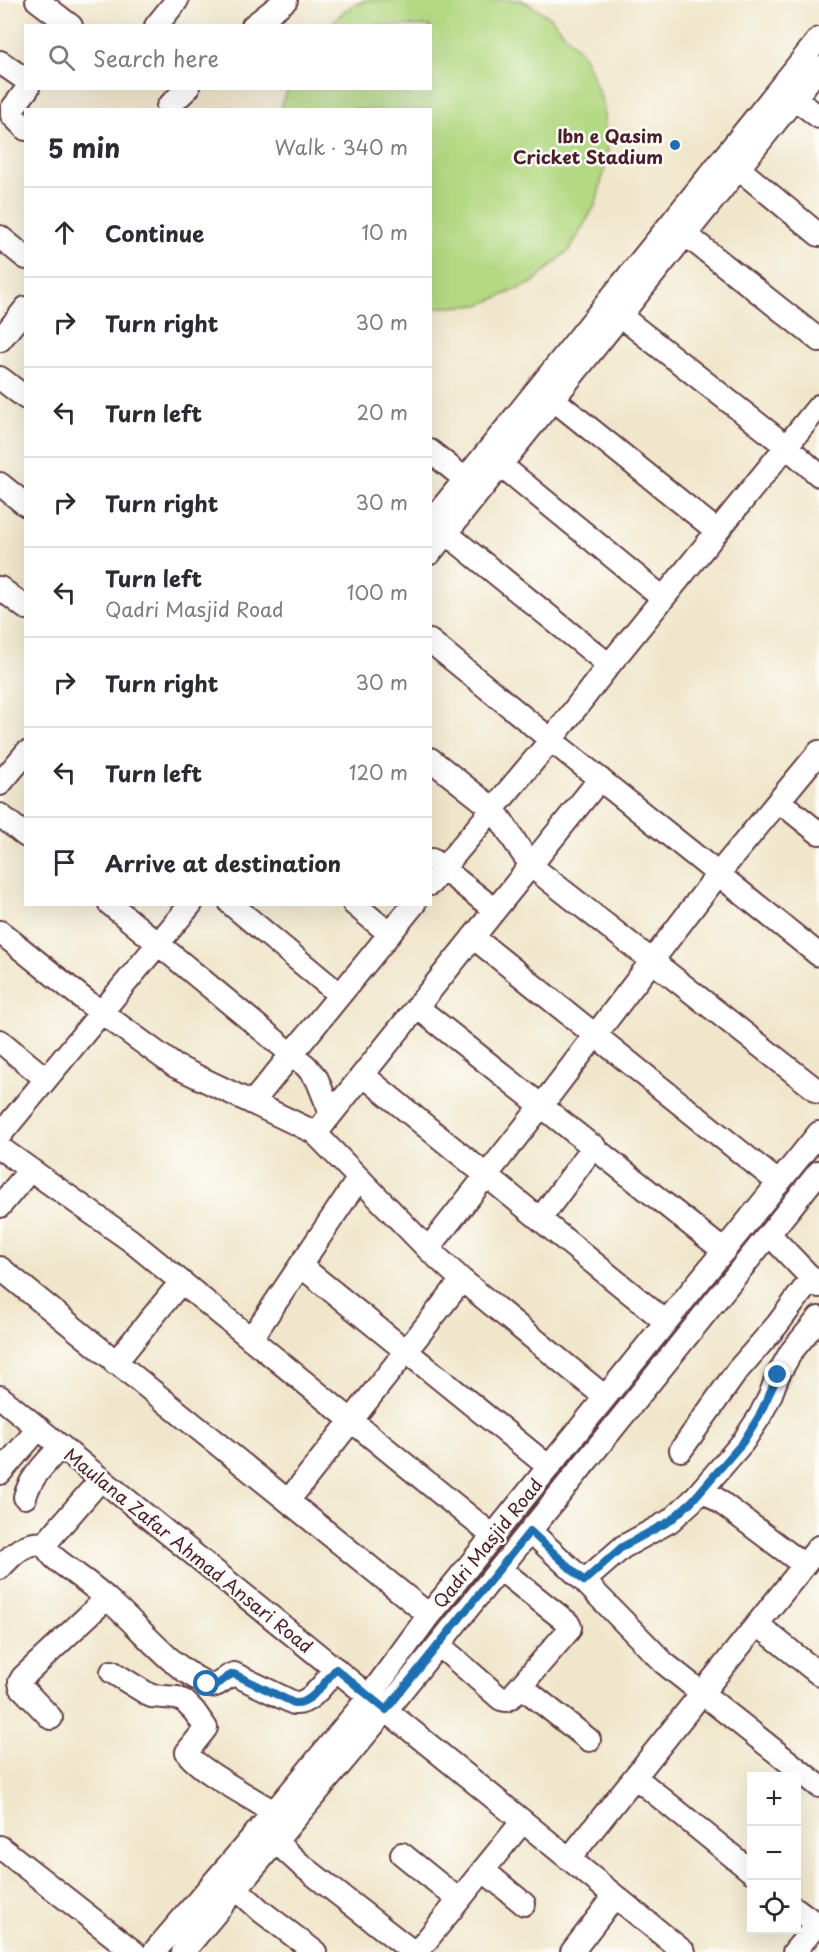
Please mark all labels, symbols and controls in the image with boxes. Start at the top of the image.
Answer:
search box [24,24,432,90]
icon: search [45,41,78,74]
text: Search here [93,41,219,74]
place label: Ibn e Qasim Cricket Stadium [513,122,663,170]
text: 5 min [48,128,120,167]
text: Walk · 340 m [275,132,408,162]
marker: Ibn e Qasim Cricket Stadium [668,138,682,152]
icon: ahead [48,216,81,249]
text: Continue [105,216,204,249]
text: 10 m [361,217,408,247]
icon: right [48,306,81,339]
text: Turn right [105,306,218,339]
text: 30 m [355,307,408,337]
icon: left [48,396,81,429]
text: Turn left [105,396,202,429]
text: 20 m [356,397,408,427]
icon: right [48,486,81,519]
text: Turn right [105,486,218,519]
text: 30 m [355,487,408,517]
text: Turn left [105,561,202,594]
icon: left [48,576,81,609]
text: 100 m [347,577,408,607]
text: Qadri Masjid Road [105,594,283,624]
icon: right [48,666,81,699]
text: Turn right [105,666,218,699]
text: 30 m [355,667,408,697]
icon: left [48,756,81,789]
text: Turn left [105,756,202,789]
text: 120 m [349,757,408,787]
icon: arrive [48,846,81,879]
text: Arrive at destination [105,846,341,879]
route end [764,1361,790,1387]
street label: Maulana Zafar Ahmad Ansari Road [59,1441,319,1659]
street label: Qadri Masjid Road [426,1472,548,1614]
route start [193,1670,219,1696]
map controls [747,1772,801,1934]
button: + [747,1772,801,1826]
button: − [747,1826,801,1880]
button: locate [747,1880,801,1934]

